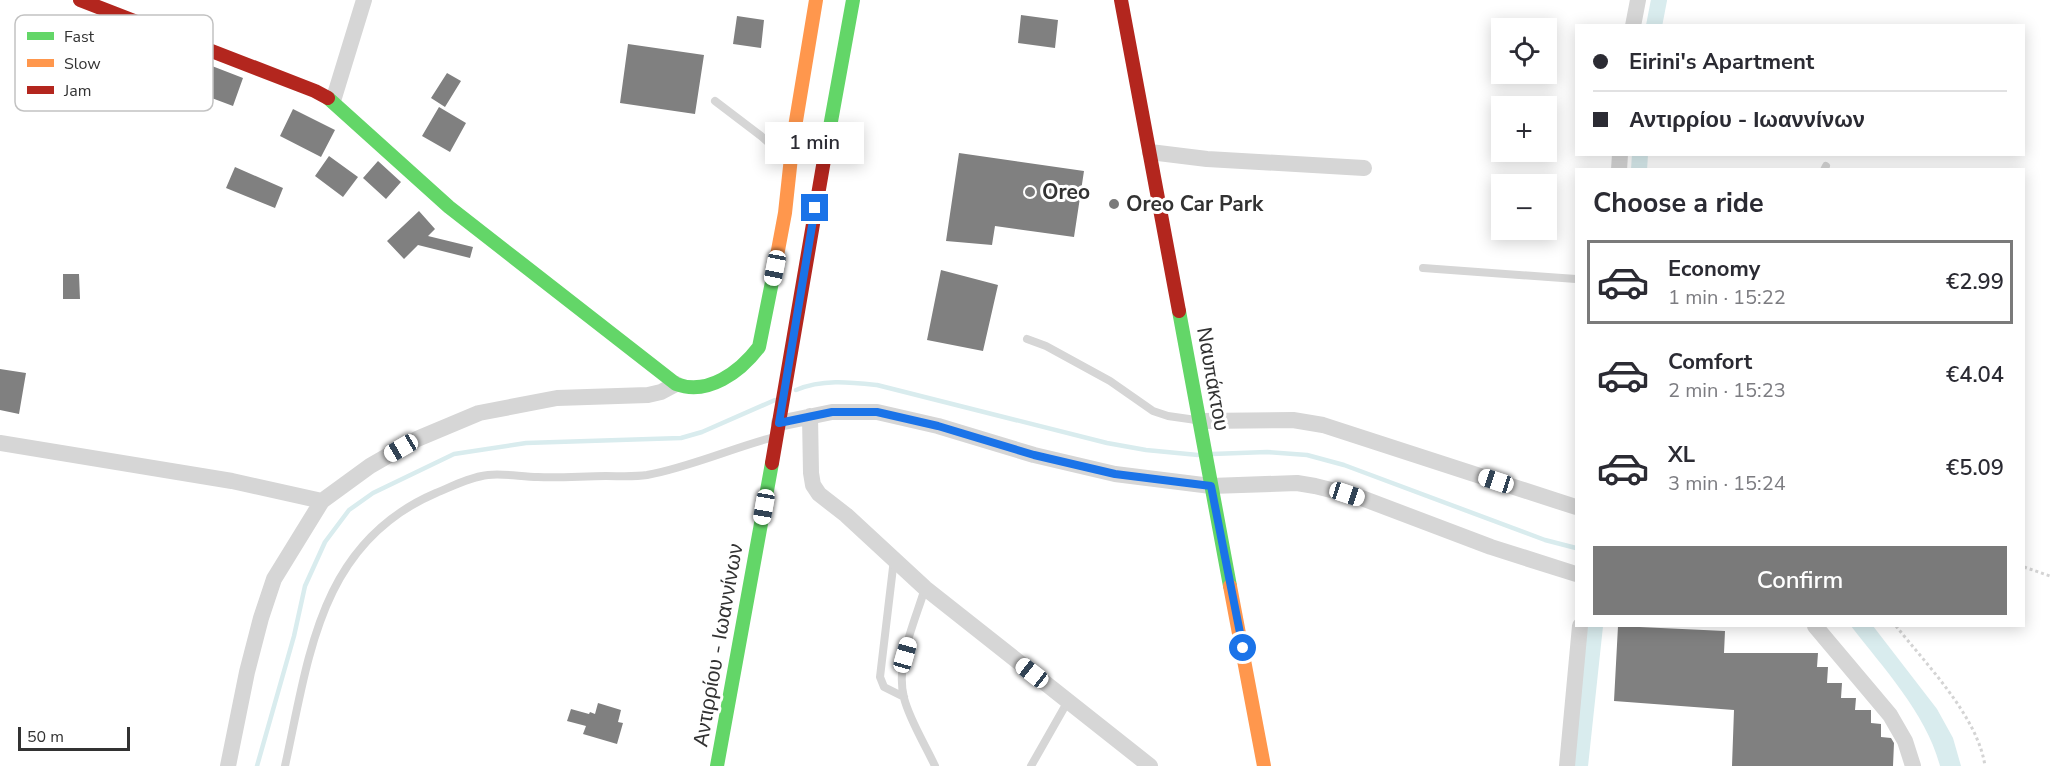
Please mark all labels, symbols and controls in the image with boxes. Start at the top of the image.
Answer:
legend [15,15,213,111]
map controls [1491,18,1557,240]
button: locate [1491,18,1557,84]
text: Fast [64,26,95,48]
text: Eirini's Apartment [1629,47,1814,77]
text: Slow [64,53,101,75]
text: Jam [63,80,91,102]
button: + [1491,96,1557,162]
text: Αντιρρίου - Ιωαννίνων [1629,105,1865,135]
callout: 1 min [766,121,864,163]
text: 1 min [789,129,840,156]
button: − [1491,174,1557,240]
place label: Oreo [1042,178,1090,206]
marker: Oreo [1023,185,1037,199]
text: Choose a ride [1593,185,1764,222]
place label: Oreo Car Park [1126,190,1264,218]
route end [801,194,828,221]
marker: Oreo Car Park [1107,197,1121,211]
car [763,249,787,287]
text: Economy [1668,254,1760,284]
icon: car [1596,255,1650,309]
text: €2.99 [1946,267,2004,297]
text: 1 min · 15:22 [1668,284,1786,311]
street label: Ναυπάκτου [1190,325,1236,433]
text: Comfort [1668,347,1752,377]
icon: car [1596,348,1650,402]
text: €4.04 [1946,360,2004,390]
text: 2 min · 15:23 [1668,377,1786,404]
car [381,431,421,465]
text: XL [1668,440,1695,470]
icon: car [1596,441,1650,495]
text: €5.09 [1946,453,2004,483]
car [1476,467,1516,495]
text: 3 min · 15:24 [1668,470,1786,497]
car [1327,480,1367,508]
car [752,488,776,526]
street label: Αντιρρίου - Ιωαννίνων [686,541,750,749]
button: Confirm [1593,546,2007,615]
route start [1229,634,1256,661]
car [891,635,919,675]
car [1012,655,1052,691]
scale bar [18,724,130,752]
text: 50 m [27,726,64,748]

